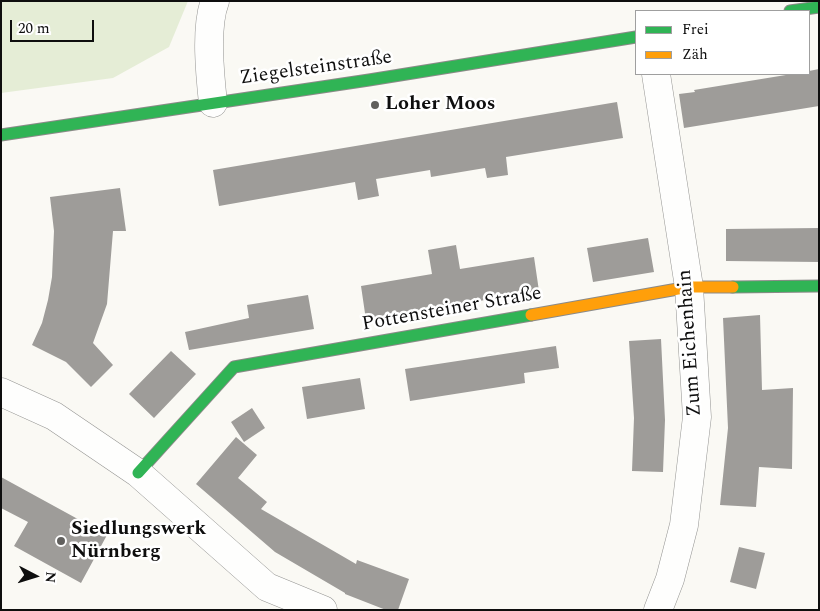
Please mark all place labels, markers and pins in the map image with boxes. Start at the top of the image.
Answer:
place label: Loher Moos [385,93,495,117]
marker: Loher Moos [369,99,381,111]
place label: Siedlungswerk Nürnberg [71,518,206,565]
marker: Siedlungswerk Nürnberg [55,535,67,547]

